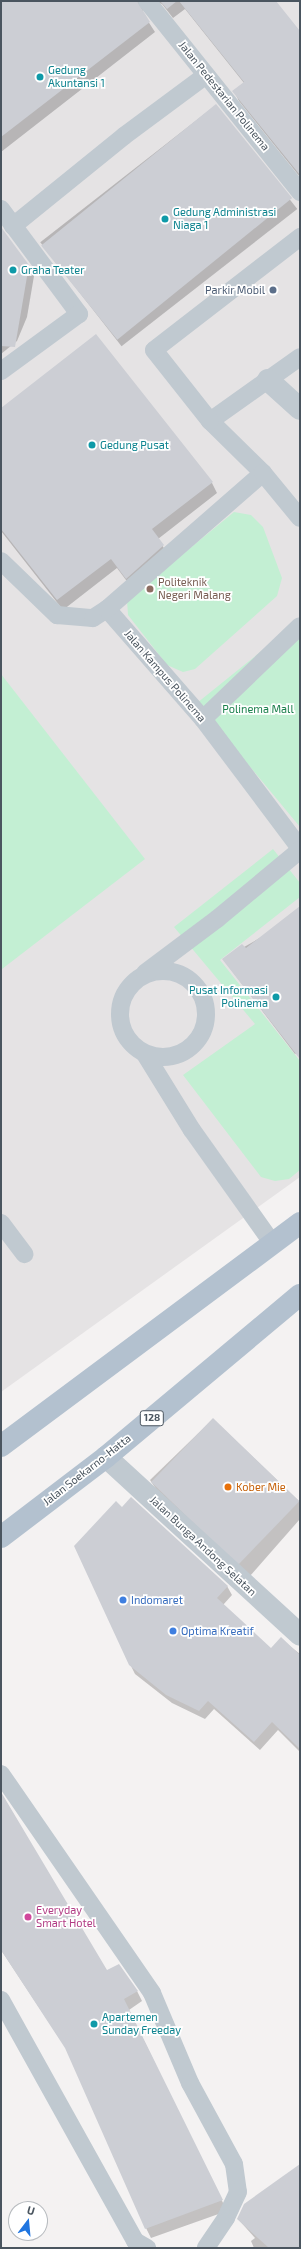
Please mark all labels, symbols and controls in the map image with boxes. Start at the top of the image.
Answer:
street label: Jalan Pedestarian Polinema [176,39,272,153]
place label: Gedung Akuntansi 1 [48,64,105,90]
marker: Gedung Akuntansi 1 [35,72,45,82]
place label: Gedung Administrasi Niaga 1 [173,206,277,232]
marker: Gedung Administrasi Niaga 1 [160,214,170,224]
place label: Graha Teater [21,263,85,277]
marker: Graha Teater [8,265,18,275]
place label: Parkir Mobil [205,283,265,297]
marker: Parkir Mobil [268,285,278,295]
place label: Gedung Pusat [100,438,169,452]
marker: Gedung Pusat [87,440,97,450]
place label: Politeknik Negeri Malang [158,576,231,602]
marker: Politeknik Negeri Malang [145,584,155,594]
street label: Jalan Kampus Polinema [121,627,209,725]
park label: Polinema Mall [222,702,294,716]
place label: Pusat Informasi Polinema [189,984,268,1010]
marker: Pusat Informasi Polinema [271,992,281,1002]
road number: 128 [139,1410,165,1426]
street label: Jalan Soekarno-Hatta [41,1432,133,1508]
place label: Kober Mie [236,1480,286,1494]
marker: Kober Mie [223,1482,233,1492]
street label: Jalan Bunga Andong Selatan [147,1493,259,1599]
place label: Indomaret [131,1593,183,1607]
marker: Indomaret [118,1595,128,1605]
place label: Optima Kreatif [181,1624,254,1638]
marker: Optima Kreatif [168,1626,178,1636]
place label: Everyday Smart Hotel [36,1904,96,1930]
marker: Everyday Smart Hotel [23,1912,33,1922]
place label: Apartemen Sunday Freeday [102,2011,181,2037]
marker: Apartemen Sunday Freeday [89,2019,99,2029]
north arrow [8,2201,48,2241]
text: U [26,2203,37,2217]

